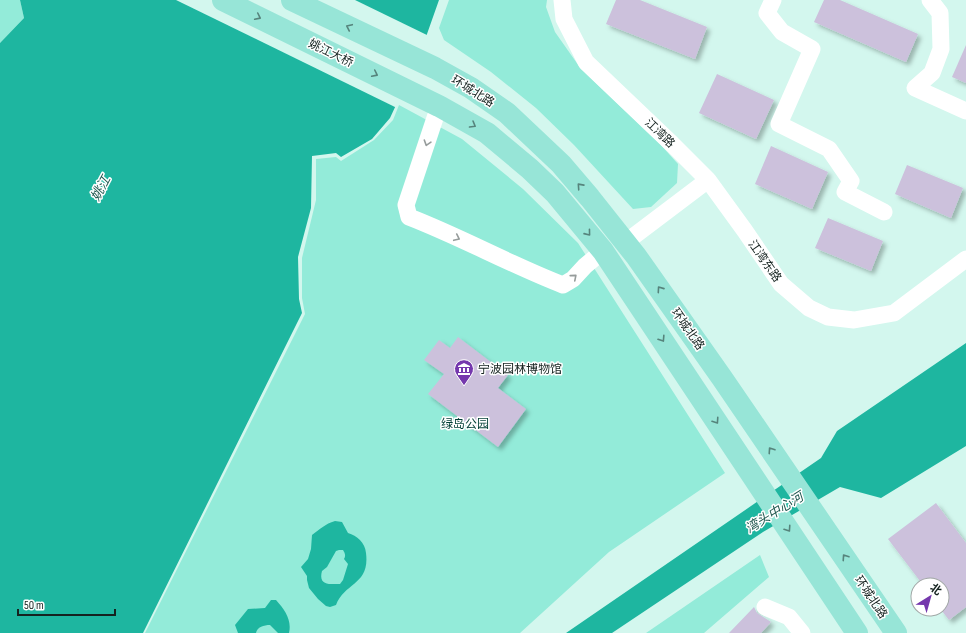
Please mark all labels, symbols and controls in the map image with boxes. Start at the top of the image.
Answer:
one-way arrow [254,12,261,20]
one-way arrow [346,24,354,32]
street label: 姚江大桥 [306,36,356,71]
one-way arrow [370,70,378,77]
street label: 环城北路 [448,72,497,111]
street label: 江湾路 [641,115,678,151]
one-way arrow [469,121,476,128]
one-way arrow [423,139,432,146]
water label: 姚江 [88,171,115,204]
one-way arrow [577,183,585,191]
one-way arrow [583,228,590,235]
one-way arrow [453,233,460,241]
street label: 江湾东路 [745,237,785,285]
one-way arrow [569,274,577,281]
one-way arrow [657,286,665,293]
street label: 环城北路 [668,305,708,353]
one-way arrow [657,335,665,342]
museum icon: 宁波园林博物馆 [453,358,475,386]
place label: 宁波园林博物馆 [478,362,562,377]
park label: 绿岛公园 [441,417,489,432]
one-way arrow [711,417,719,424]
one-way arrow [768,447,776,454]
water label: 湾头中心河 [743,487,809,537]
one-way arrow [783,525,791,532]
one-way arrow [843,555,850,562]
street label: 环城北路 [851,573,890,621]
north arrow [910,577,950,617]
text: 北 [927,581,944,598]
scale bar [18,591,115,617]
text: 50 m [24,598,44,613]

